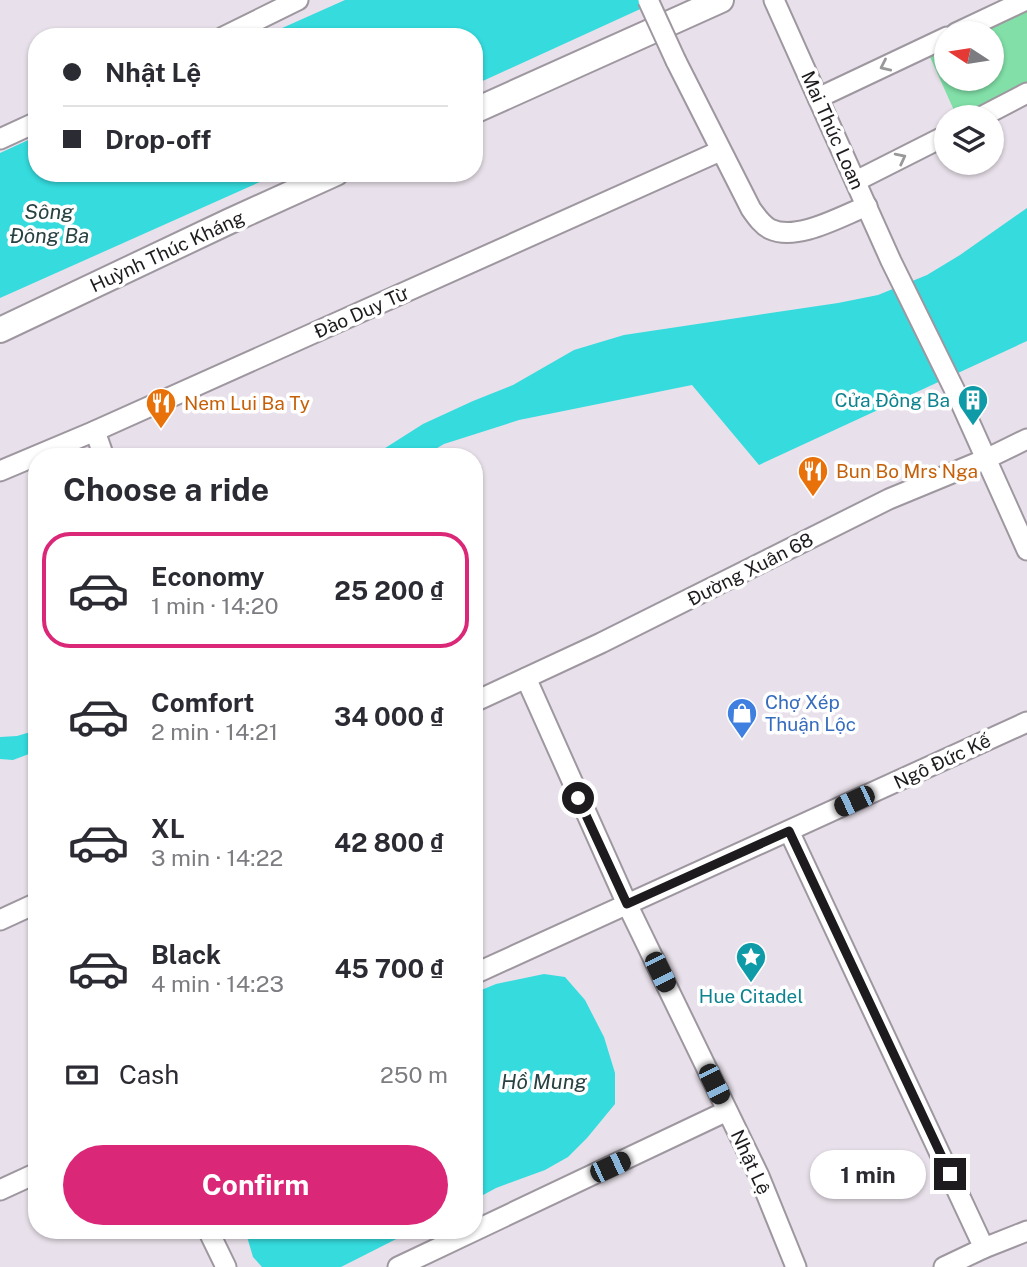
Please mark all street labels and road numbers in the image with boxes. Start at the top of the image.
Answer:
street label: Mai Thúc Loan [797,67,869,193]
street label: Huỳnh Thúc Kháng [86,206,248,296]
street label: Đào Duy Từ [311,281,412,343]
street label: Đường Xuân 68 [683,528,817,610]
street label: Ngô Đức Kế [890,729,994,793]
street label: Nhật Lệ [727,1126,775,1198]

